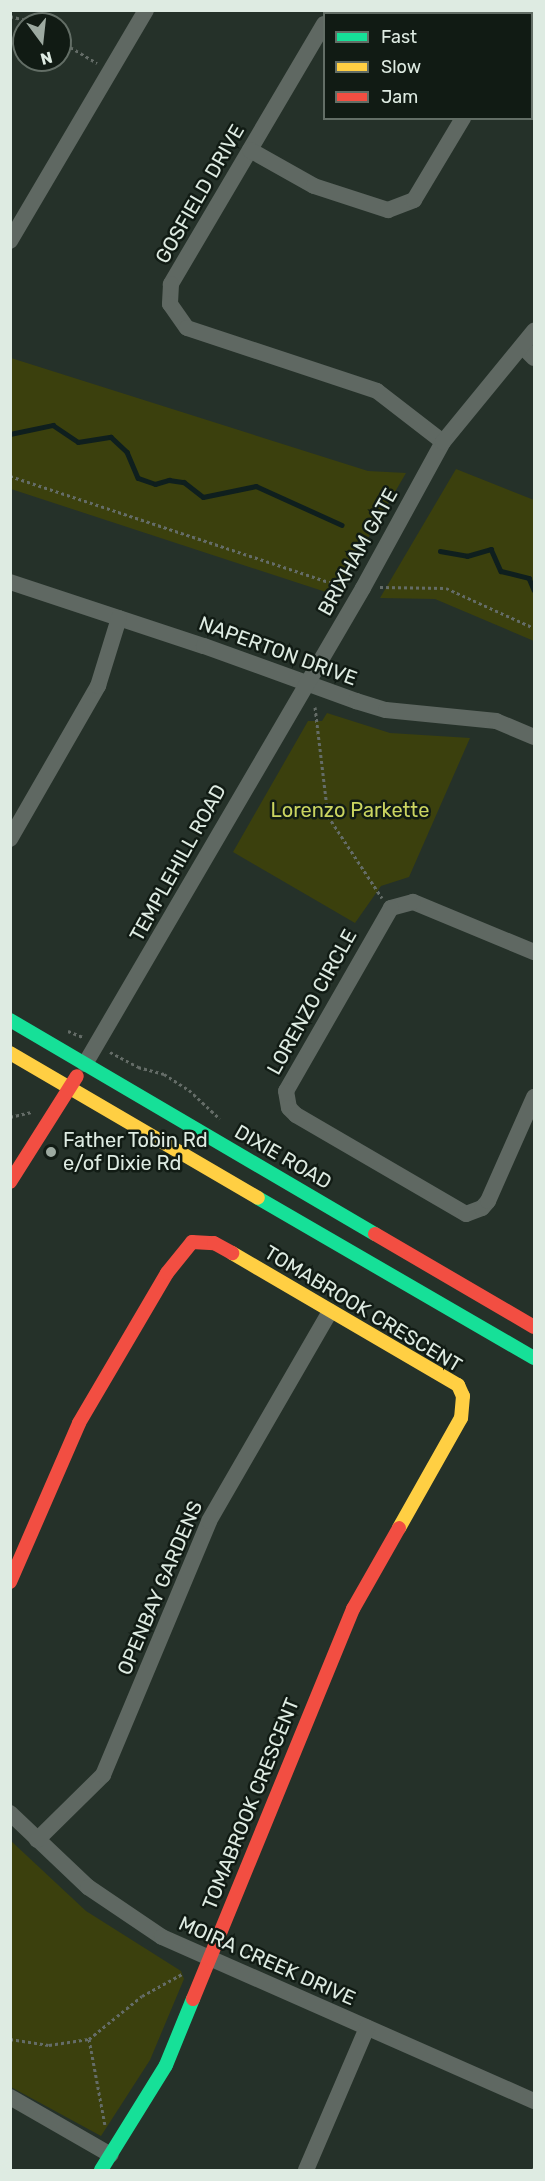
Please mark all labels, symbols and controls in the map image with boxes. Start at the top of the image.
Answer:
north arrow [12,12,72,72]
legend [323,12,533,120]
text: Fast [381,26,417,48]
text: N [38,47,54,69]
text: Slow [381,56,421,78]
text: Jam [381,86,418,108]
street label: GOSFIELD DRIVE [151,120,249,268]
street label: BRIXHAM GATE [313,484,403,620]
street label: NAPERTON DRIVE [196,611,360,691]
street label: TEMPLEHILL ROAD [125,780,231,946]
park label: Lorenzo Parkette [271,798,429,822]
street label: LORENZO CIRCLE [262,925,362,1079]
street label: DIXIE ROAD [230,1120,336,1194]
place label: Father Tobin Rd e/of Dixie Rd [63,1128,209,1175]
marker: Father Tobin Rd e/of Dixie Rd [44,1145,58,1159]
street label: TOMABROOK CRESCENT [260,1240,466,1378]
street label: OPENBAY GARDENS [112,1497,208,1679]
street label: TOMABROOK CRESCENT [197,1695,305,1913]
street label: MOIRA CREEK DRIVE [175,1911,359,2011]

